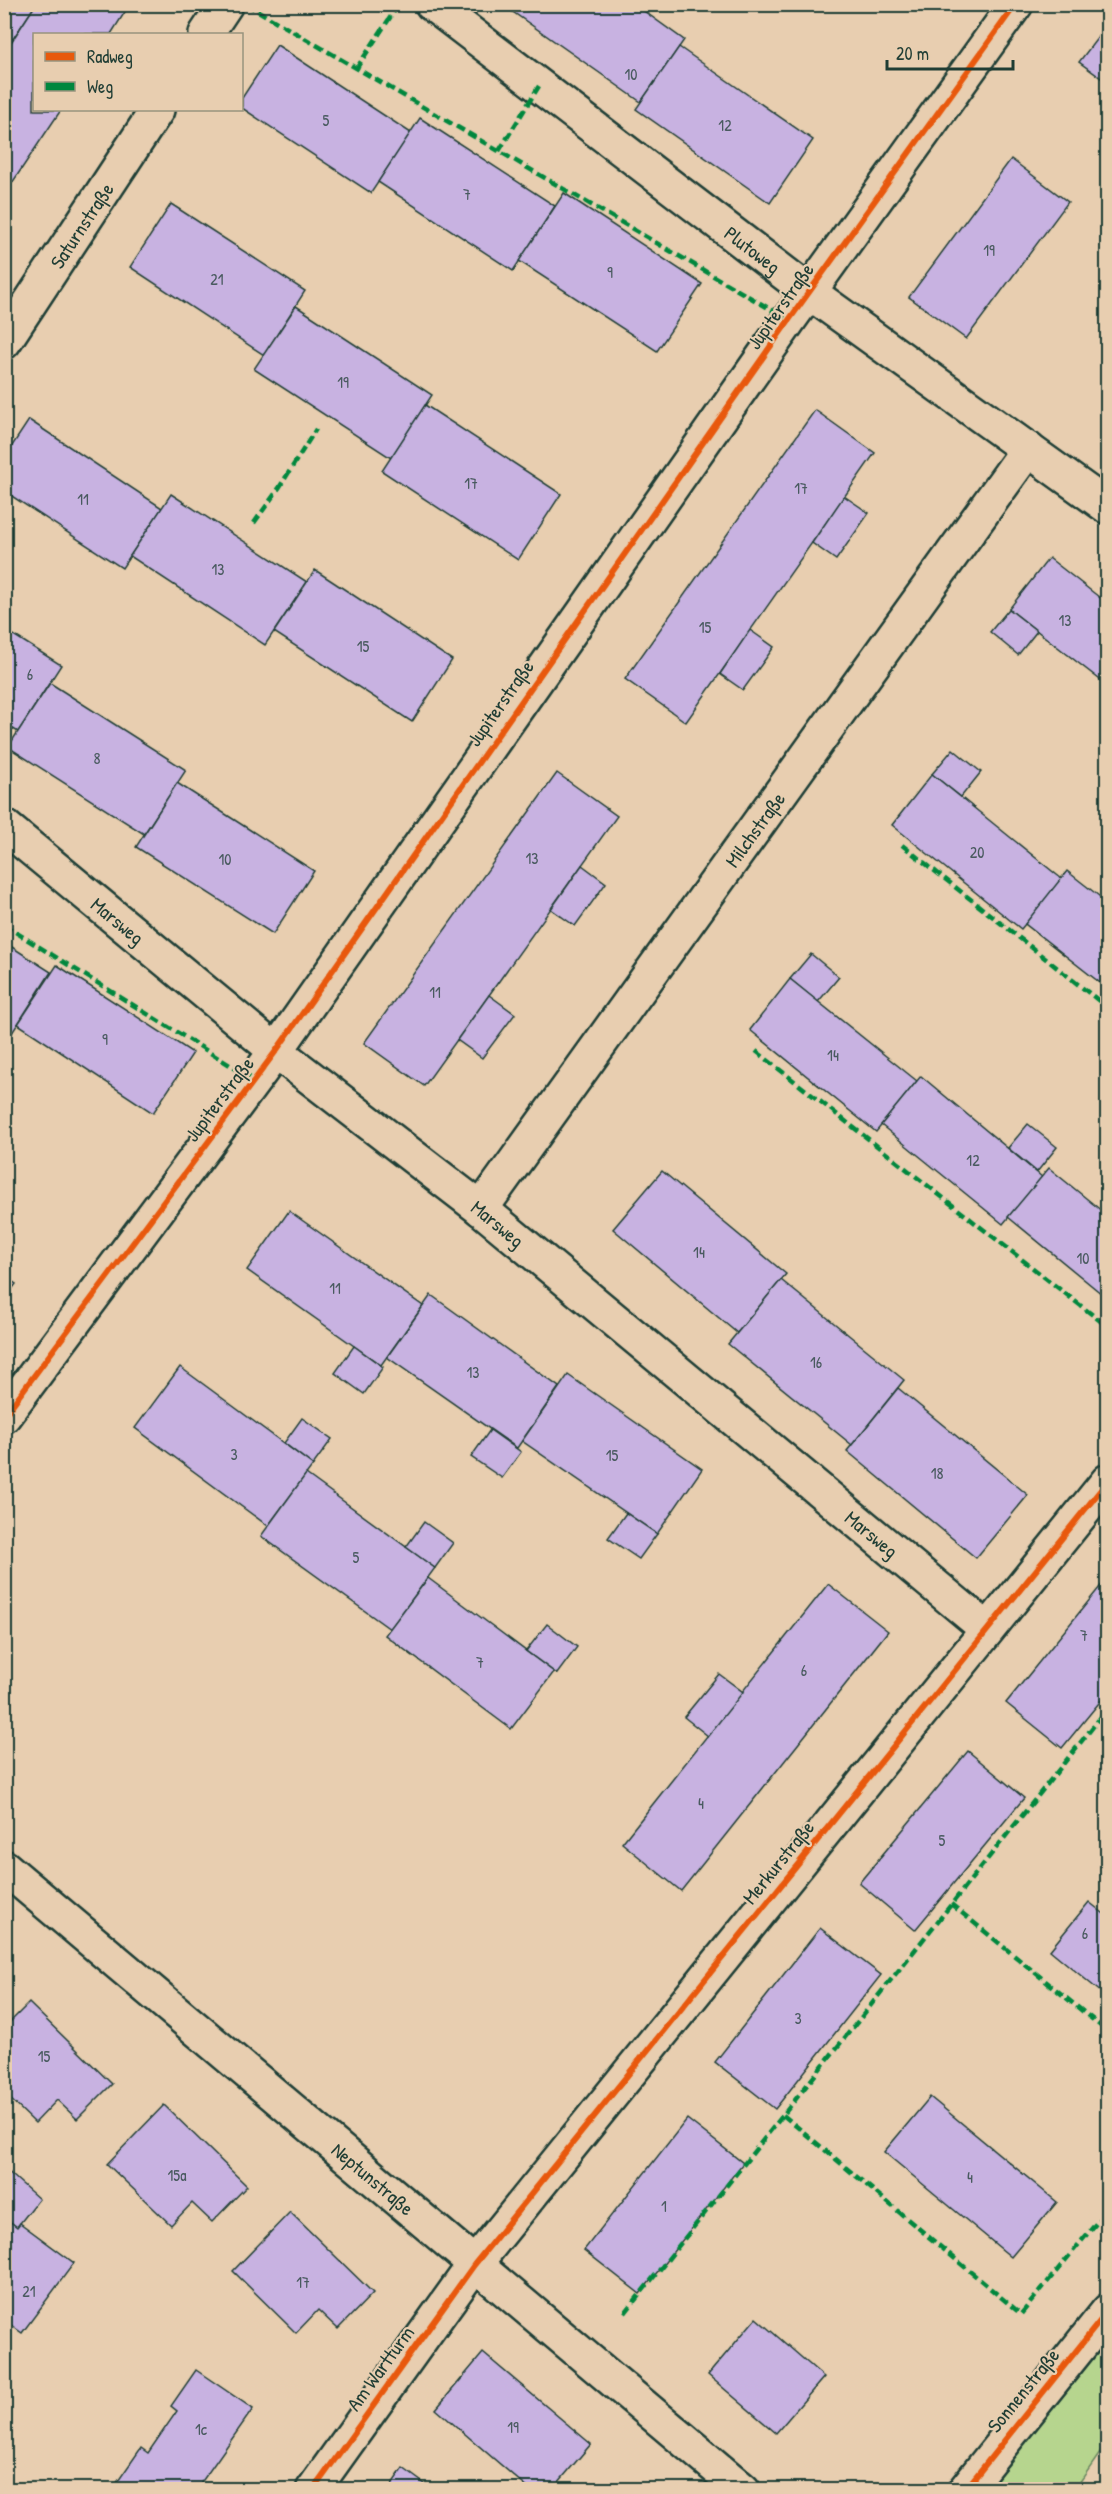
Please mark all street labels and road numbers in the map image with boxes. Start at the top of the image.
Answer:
street label: Saturnstraße [43,177,119,273]
street label: Plutoweg [719,219,787,279]
street label: Jupiterstraße [740,257,820,355]
street label: Jupiterstraße [460,654,540,752]
street label: Milchstraße [718,786,791,872]
street label: Marsweg [86,890,150,950]
street label: Jupiterstraße [178,1051,260,1147]
street label: Marsweg [466,1193,530,1253]
street label: Marsweg [840,1504,904,1564]
street label: Merkurstraße [736,1815,820,1909]
street label: Neptunstraße [326,2136,420,2221]
street label: Am Wartturm [340,2320,420,2416]
street label: Sonnenstraße [981,2342,1065,2438]

